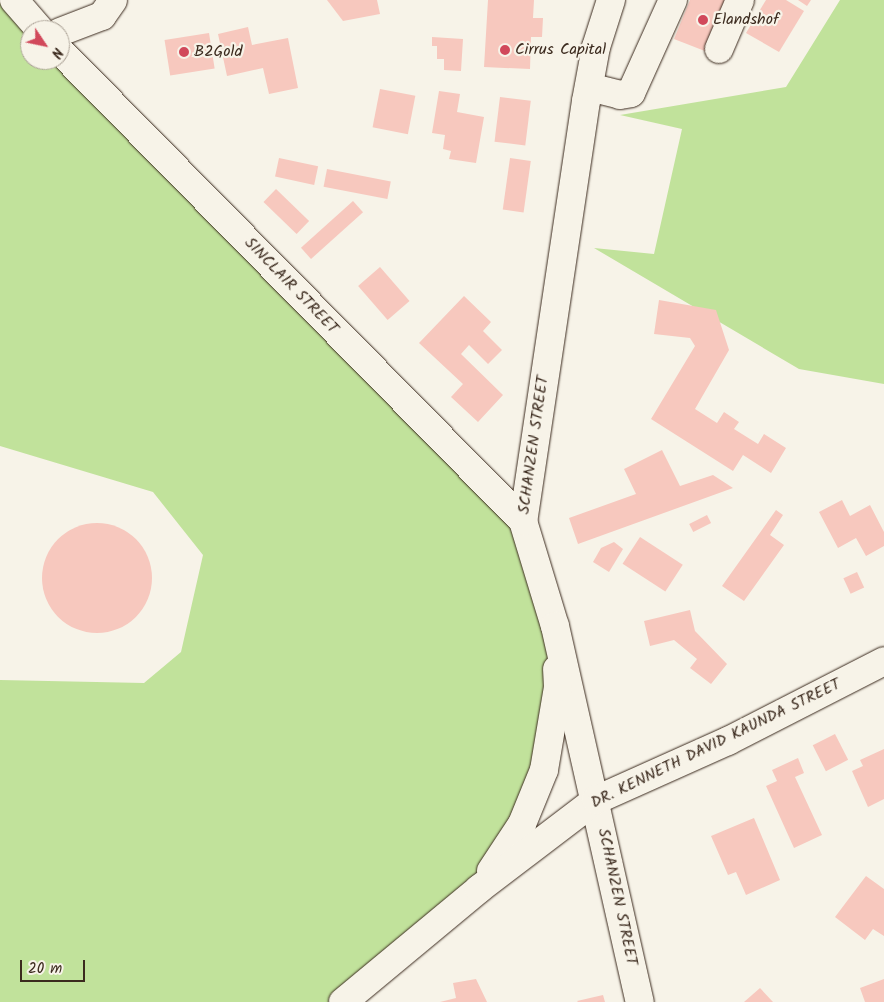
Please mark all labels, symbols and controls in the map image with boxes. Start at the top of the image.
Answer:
place label: Elandshof [713,10,779,30]
marker: Elandshof [697,14,709,26]
north arrow [20,20,70,70]
place label: Cirrus Capital [515,40,606,60]
place label: B2Gold [194,42,242,62]
text: N [45,43,68,63]
marker: Cirrus Capital [499,44,511,56]
marker: B2Gold [178,46,190,58]
street label: SINCLAIR STREET [240,234,342,338]
street label: SCHANZEN STREET [515,375,553,515]
street label: DR. KENNETH DAVID KAUNDA STREET [588,675,844,813]
street label: SCHANZEN STREET [593,827,641,967]
scale bar [22,950,88,982]
text: 20 m [28,957,62,981]

